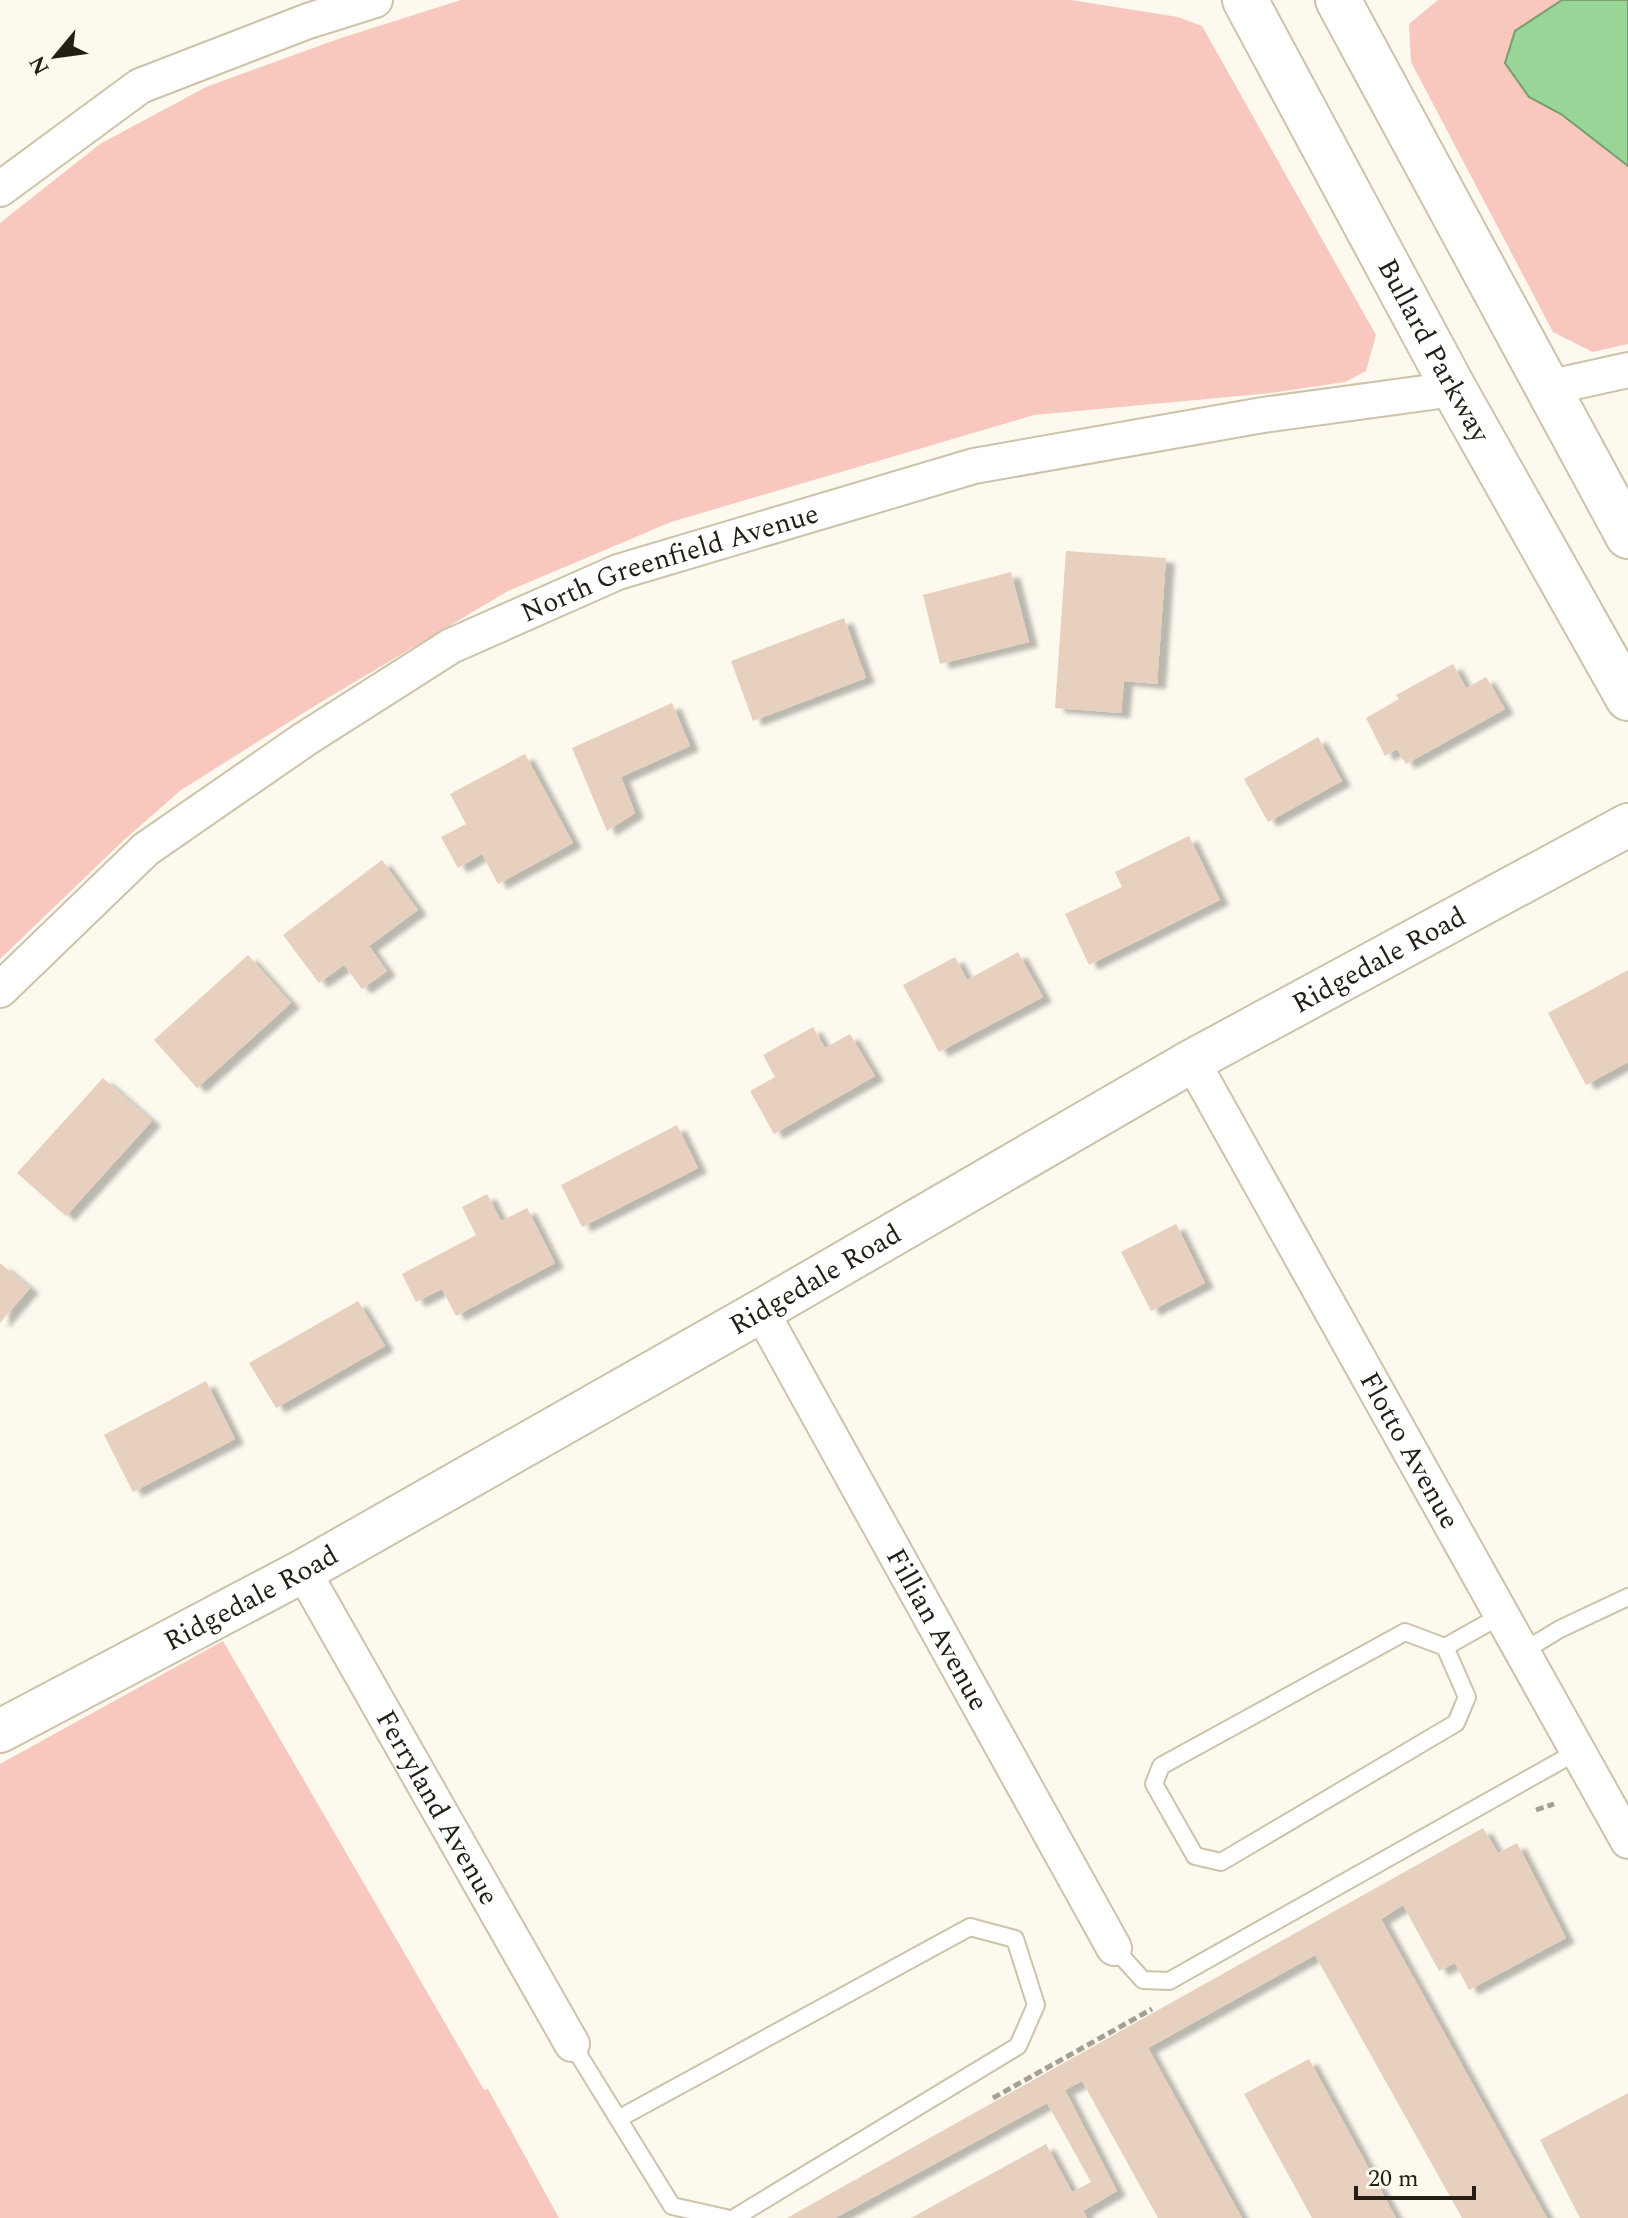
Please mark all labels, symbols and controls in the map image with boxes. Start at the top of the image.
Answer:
north arrow [16,16,96,96]
text: N [21,49,59,81]
street label: Bullard Parkway [1366,251,1502,452]
street label: North Greenfield Avenue [514,492,824,634]
street label: Ridgedale Road [1284,895,1474,1025]
street label: Ridgedale Road [721,1213,909,1346]
street label: Flotto Avenue [1348,1364,1471,1537]
street label: Ridgedale Road [156,1534,346,1662]
street label: Fillian Avenue [875,1540,1000,1719]
street label: Ferryland Avenue [365,1702,510,1913]
scale bar [1356,2150,1474,2200]
text: 20 m [1368,2161,1419,2197]

